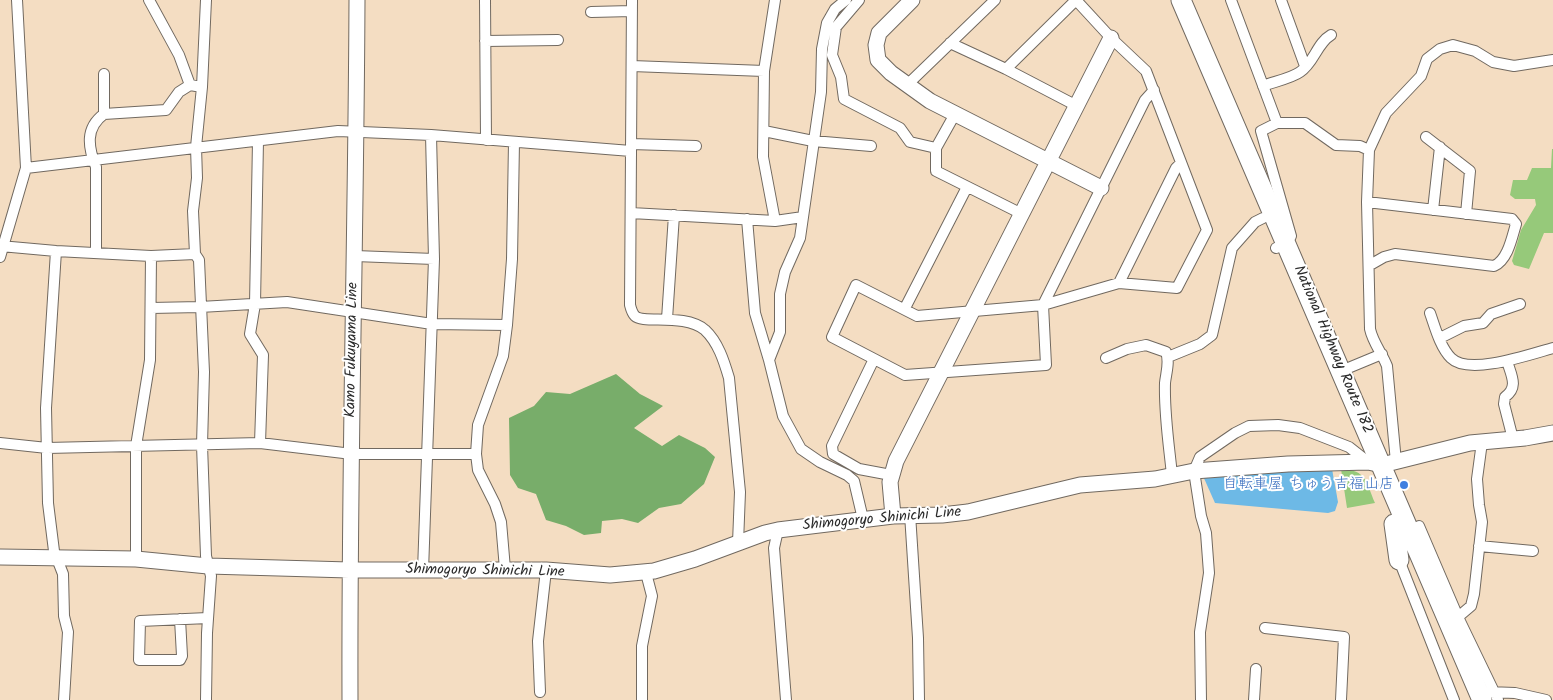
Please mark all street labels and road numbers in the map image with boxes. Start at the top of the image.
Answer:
street label: National Highway Route 182 [1288,263,1376,437]
street label: Kamo Fukuyama Line [343,282,363,418]
street label: Shimogoryo Shinichi Line [802,504,962,536]
street label: Shimogoryo Shinichi Line [405,562,565,582]

